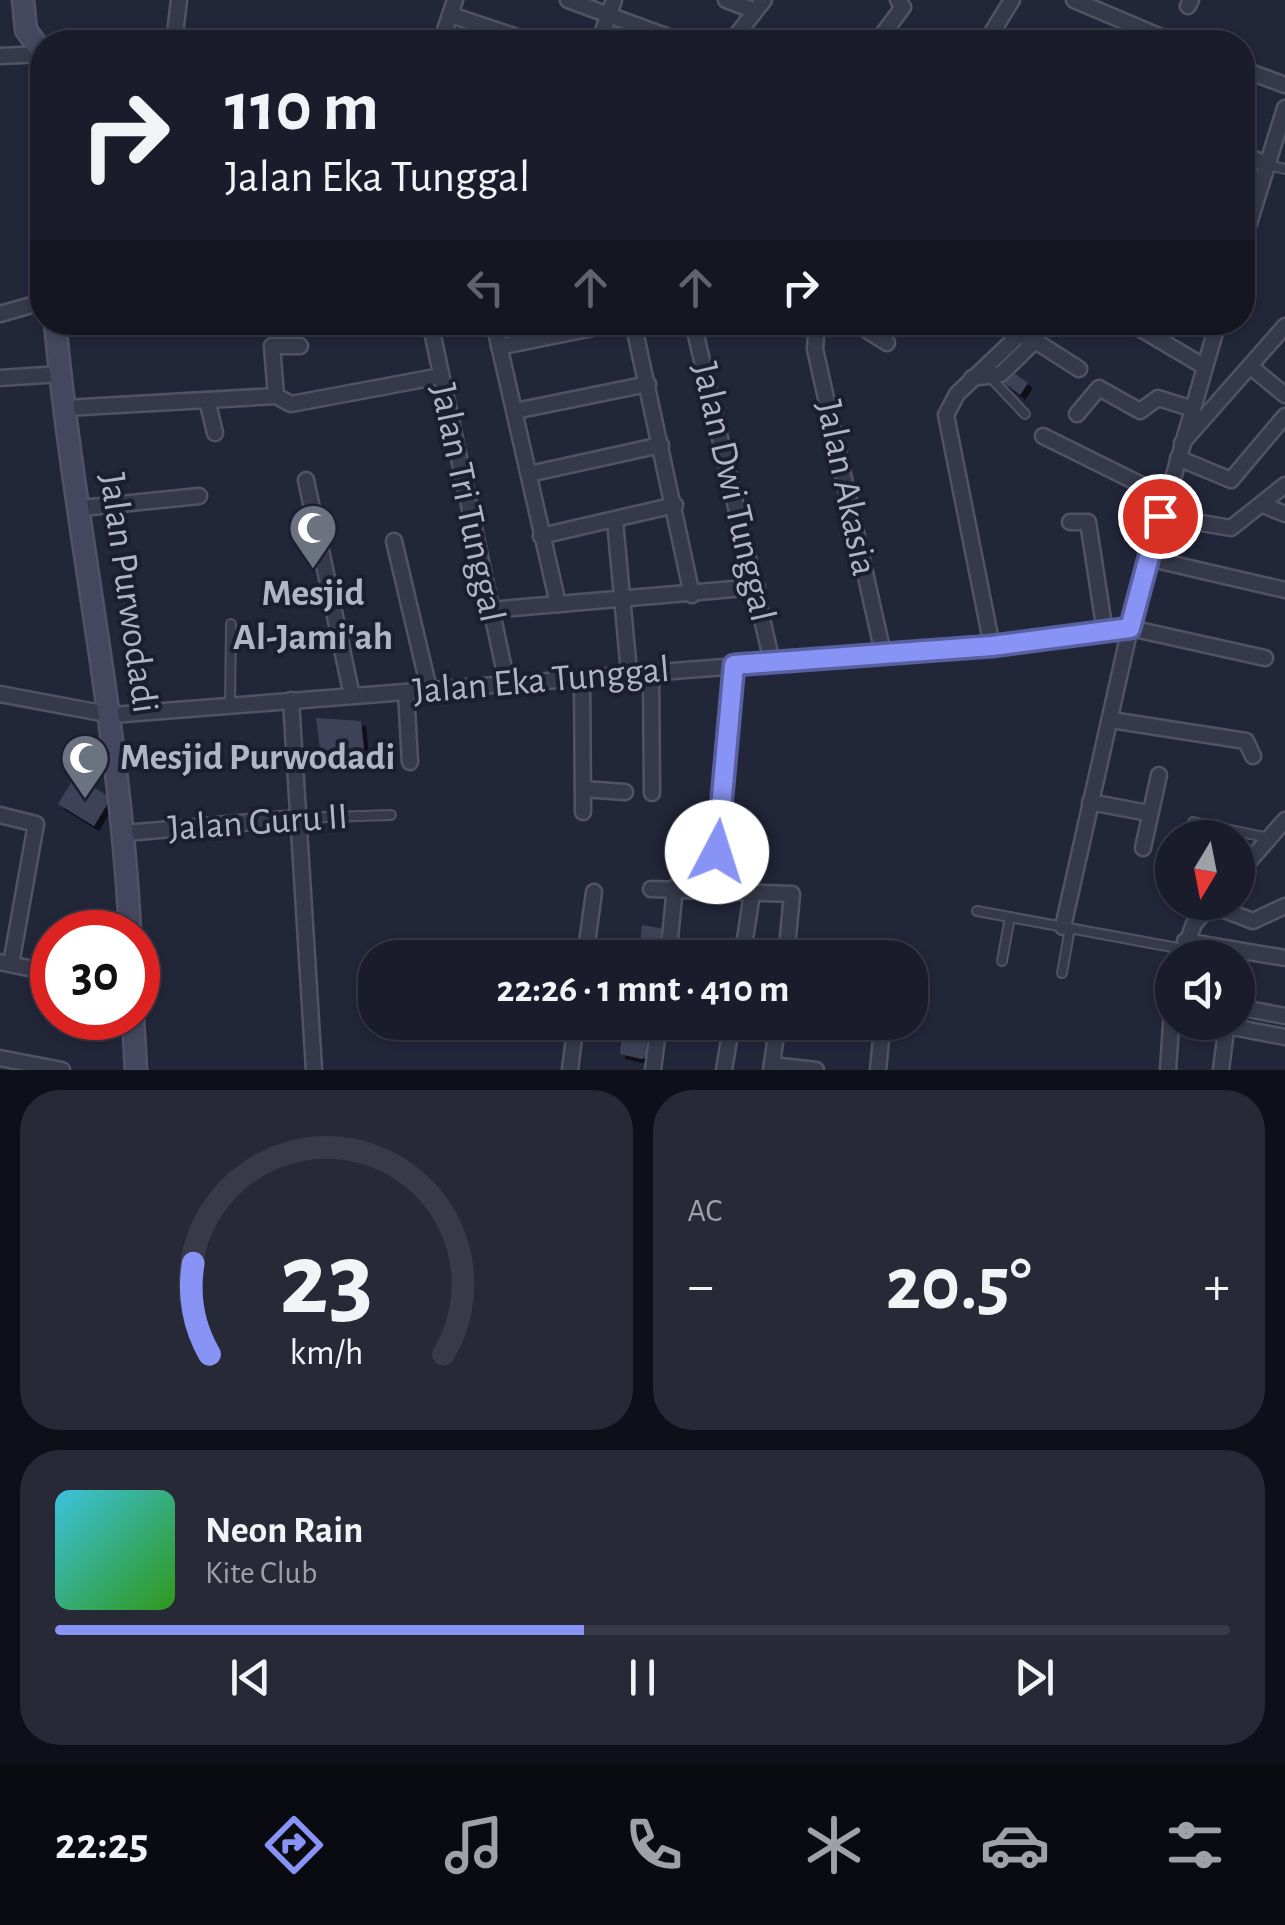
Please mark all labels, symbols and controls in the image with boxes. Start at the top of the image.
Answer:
icon: right [60,70,190,200]
text: 110 m [225,73,379,143]
text: Jalan Eka Tunggal [225,155,530,200]
icon: left [458,260,513,315]
icon: ahead [563,260,618,315]
icon: ahead [668,260,723,315]
icon: right [773,260,828,315]
street label: Jalan Dwi Tunggal [685,359,781,625]
street label: Jalan Tri Tunggal [423,380,511,626]
street label: Jalan Akasia [809,397,883,579]
street label: Jalan Purwodadi [92,471,164,715]
pin [1118,474,1203,559]
icon: arrive [1133,489,1188,544]
mosque icon: Mesjid Al-Jami'ah [287,502,339,570]
place label: Mesjid Al-Jami'ah [233,575,393,657]
street label: Jalan Eka Tunggal [411,651,671,711]
mosque icon: Mesjid Purwodadi [59,732,111,800]
place label: Mesjid Purwodadi [120,739,396,777]
street label: Jalan Guru II [167,798,349,848]
position arrow [665,800,769,904]
north arrow [1155,820,1255,920]
map controls [1155,820,1255,1040]
speed limit sign: 30 [30,910,160,1040]
button: sound [1155,940,1255,1040]
text: 22:26 · 1 mnt · 410 m [497,971,789,1009]
text: AC [688,1195,722,1227]
text: 23 [279,1229,373,1333]
text: 20.5° [886,1248,1032,1323]
text: − [688,1259,714,1314]
text: + [1204,1259,1230,1314]
text: km/h [289,1335,363,1371]
text: Neon Rain [205,1512,363,1550]
text: Kite Club [205,1557,317,1589]
icon: previous [223,1650,278,1705]
icon: pause [615,1650,670,1705]
icon: next [1007,1650,1062,1705]
icon: directions [259,1810,329,1880]
icon: music [439,1810,509,1880]
icon: phone [619,1810,689,1880]
icon: climate [799,1810,869,1880]
icon: car [980,1810,1050,1880]
icon: filters [1160,1810,1230,1880]
text: 22:25 [55,1822,148,1867]

